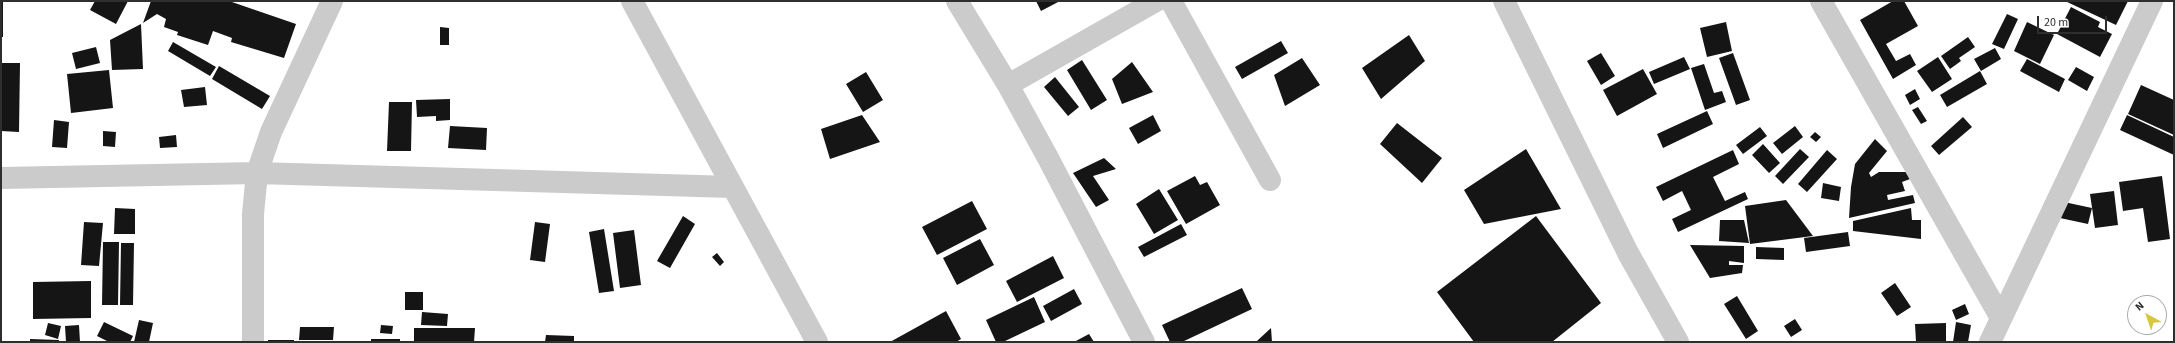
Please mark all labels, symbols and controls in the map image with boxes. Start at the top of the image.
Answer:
scale bar [2039,8,2109,34]
text: 20 m [2044,14,2068,31]
north arrow [2127,295,2167,335]
text: N [2132,298,2147,314]

